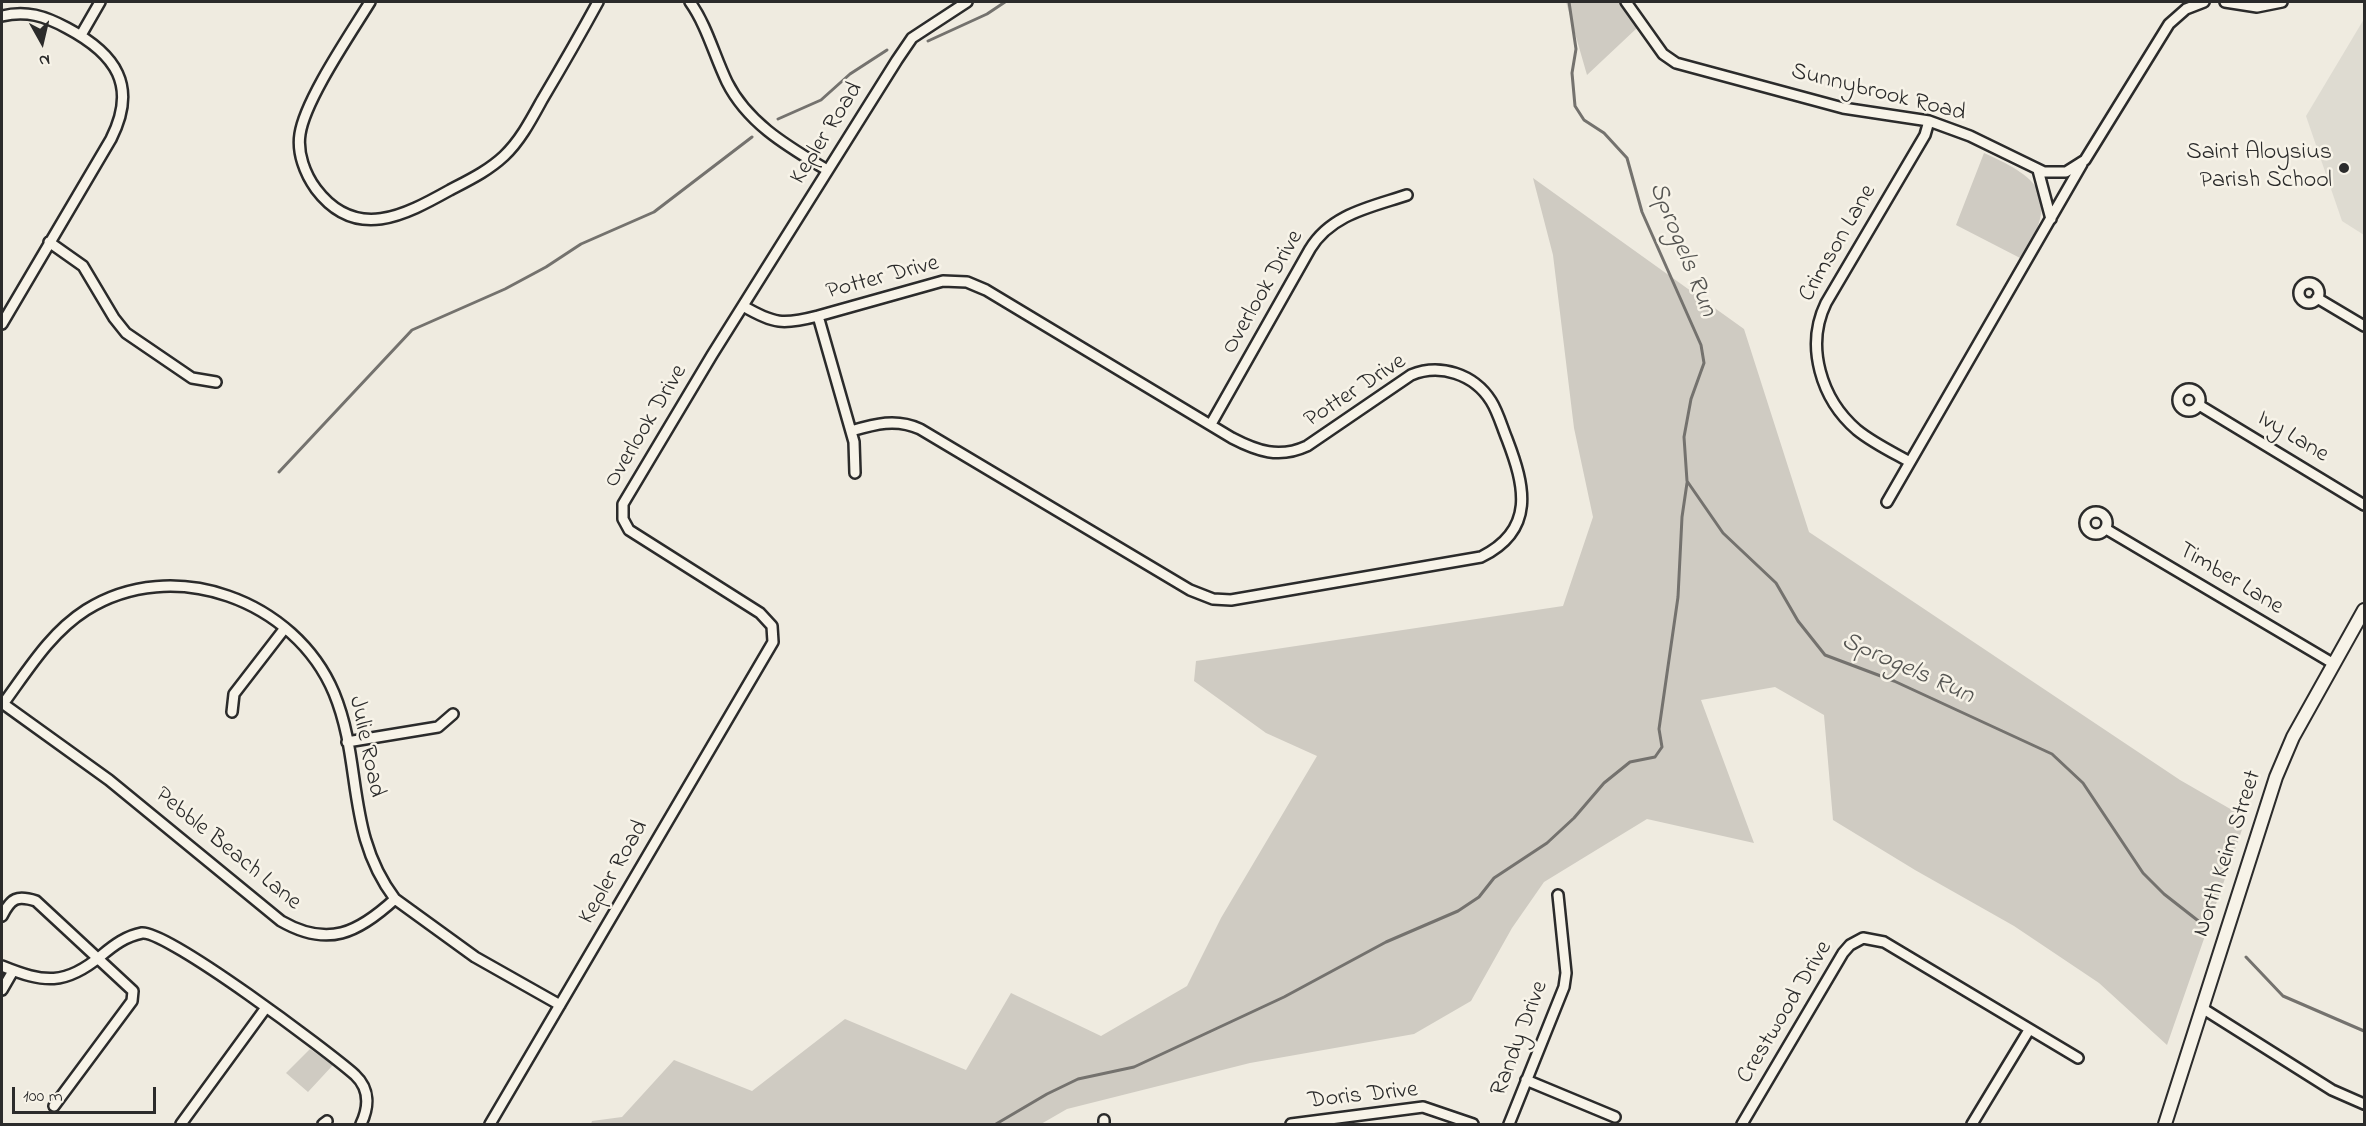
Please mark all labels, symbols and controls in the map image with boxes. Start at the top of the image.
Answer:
north arrow [12,12,72,72]
text: N [37,47,52,72]
street label: Sunnybrook Road [1788,58,1968,130]
street label: Kepler Road [785,78,871,190]
place label: Saint Aloysius Parish School [2186,140,2332,196]
marker: Saint Aloysius Parish School [2337,161,2351,175]
water label: Sprogels Run [1640,178,1722,322]
street label: Crimson Lane [1794,180,1884,308]
street label: Overlook Drive [1217,226,1311,360]
street label: Potter Drive [824,250,942,308]
street label: Potter Drive [1300,349,1412,435]
street label: Overlook Drive [599,360,695,494]
street label: Ivy Lane [2251,405,2333,471]
street label: Timber Lane [2172,537,2288,623]
water label: Sprogels Run [1836,627,1978,713]
street label: Julie Road [340,694,390,800]
street label: North Keim Street [2189,767,2269,941]
street label: Pebble Beach Lane [148,782,306,918]
street label: Kepler Road [574,816,656,930]
street label: Crestwood Drive [1732,936,1840,1090]
street label: Randy Drive [1486,977,1556,1101]
scale bar [15,1075,159,1113]
street label: Doris Drive [1307,1077,1419,1117]
text: 100 m [23,1084,63,1110]

